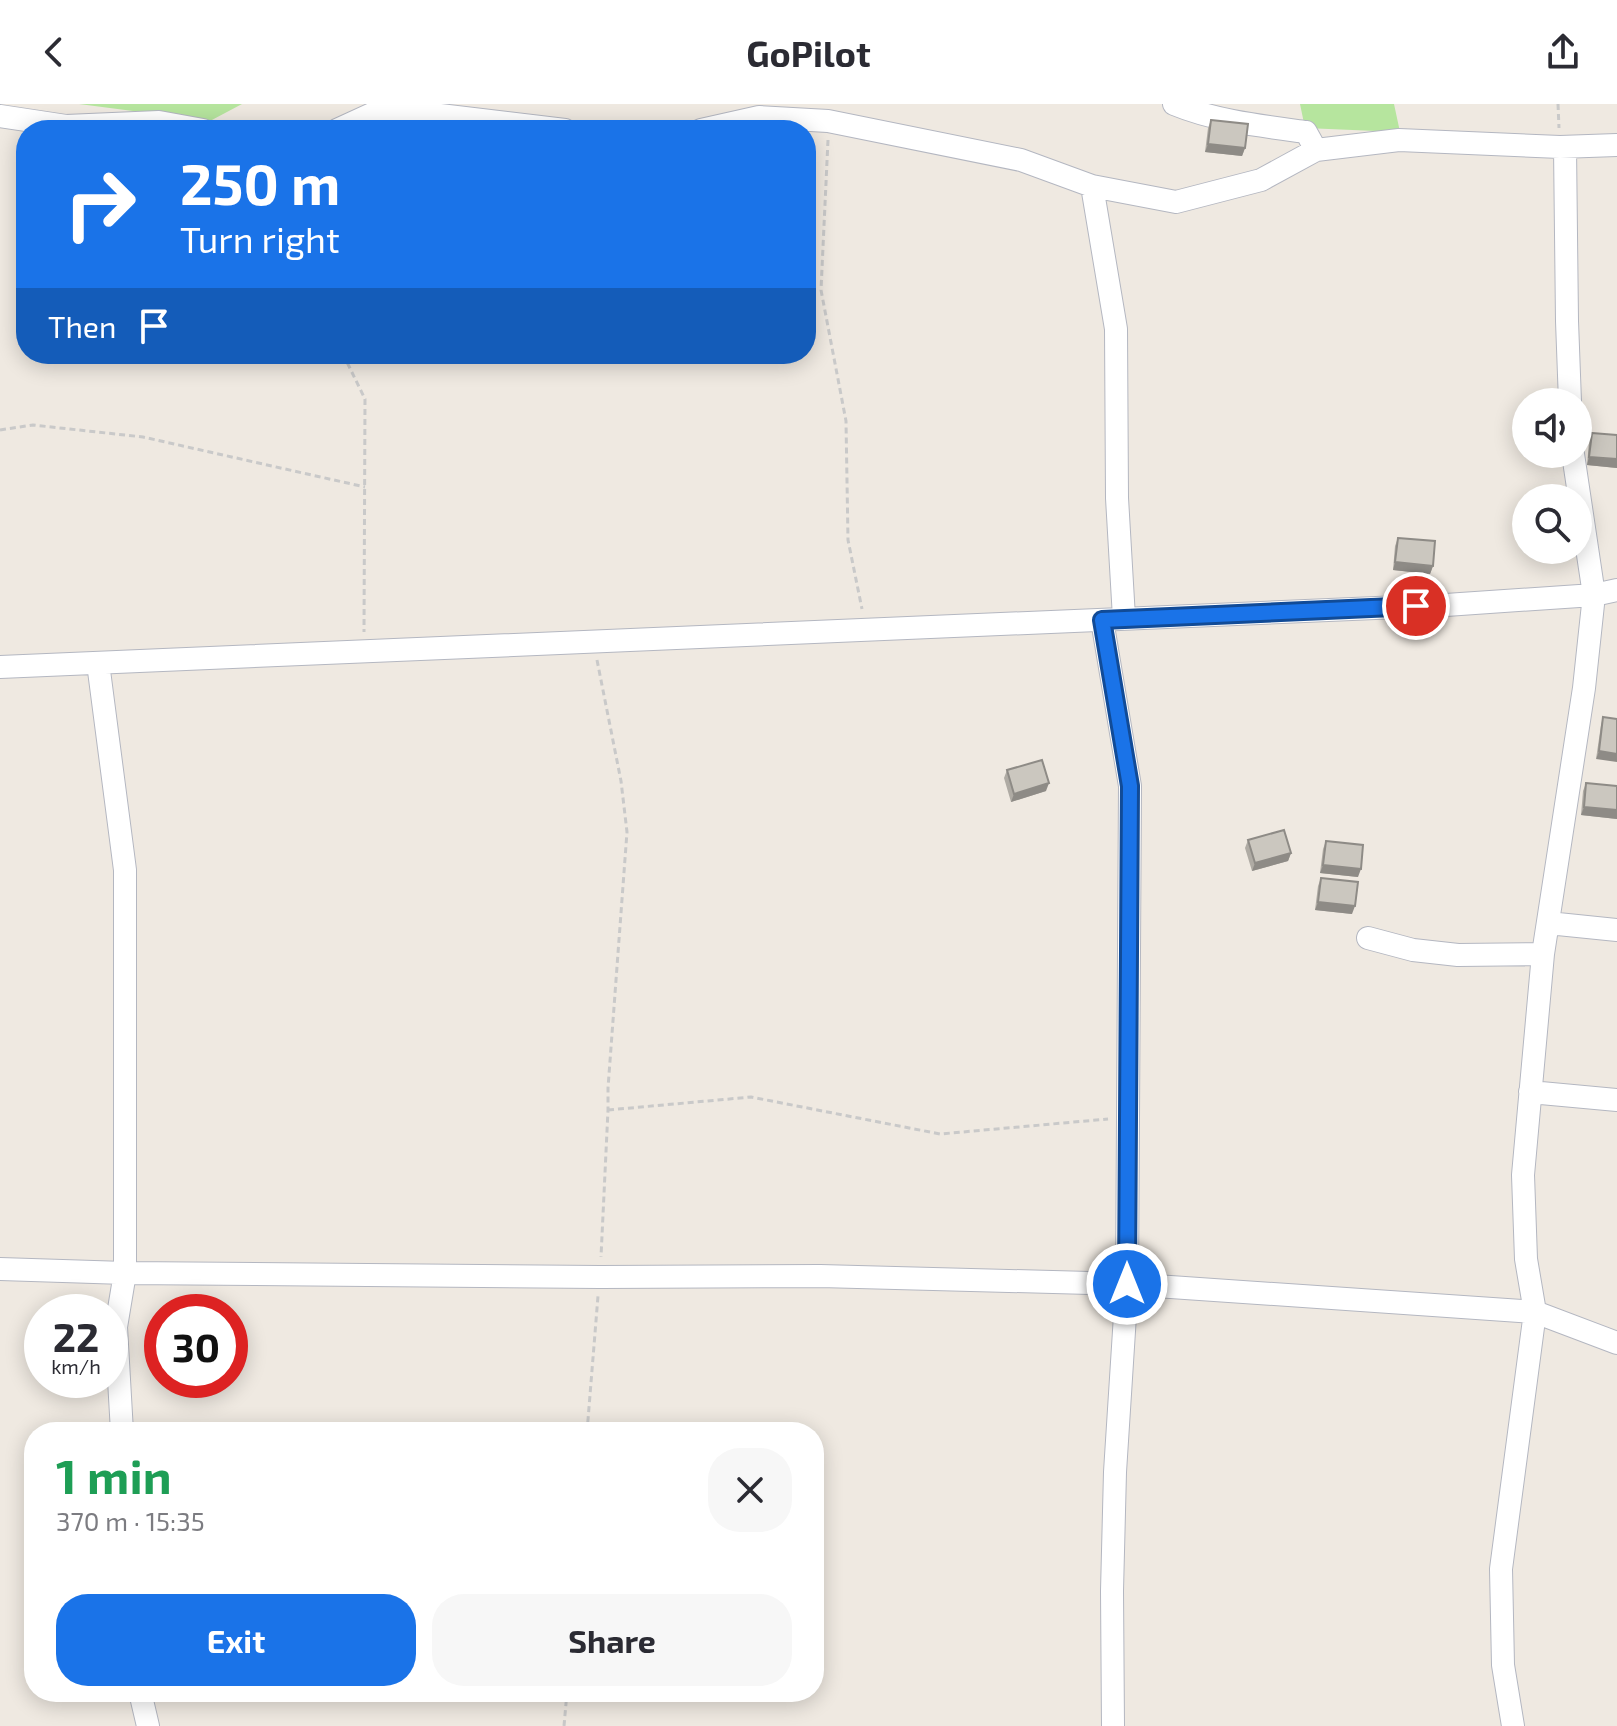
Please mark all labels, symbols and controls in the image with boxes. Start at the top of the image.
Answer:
icon: back [32,30,76,74]
icon: share [1541,30,1585,74]
text: GoPilot [746,31,871,74]
text: 250 m [180,149,340,216]
icon: right [48,152,152,256]
text: Turn right [180,217,340,260]
icon: arrive [132,304,176,348]
text: Then [48,308,116,344]
map controls [1512,388,1592,564]
button: sound [1512,388,1592,468]
button: search [1512,484,1592,564]
pin [1382,572,1450,640]
icon: arrive [1394,584,1438,628]
position arrow [1085,1242,1169,1326]
speed limit sign: 30 [144,1294,248,1398]
text: 22 [53,1312,99,1360]
text: km/h [51,1354,101,1378]
text: 1 min [56,1446,172,1504]
button: close [708,1448,792,1532]
text: 370 m · 15:35 [56,1505,205,1536]
button: Exit [56,1594,416,1686]
button: Share [432,1594,792,1686]

